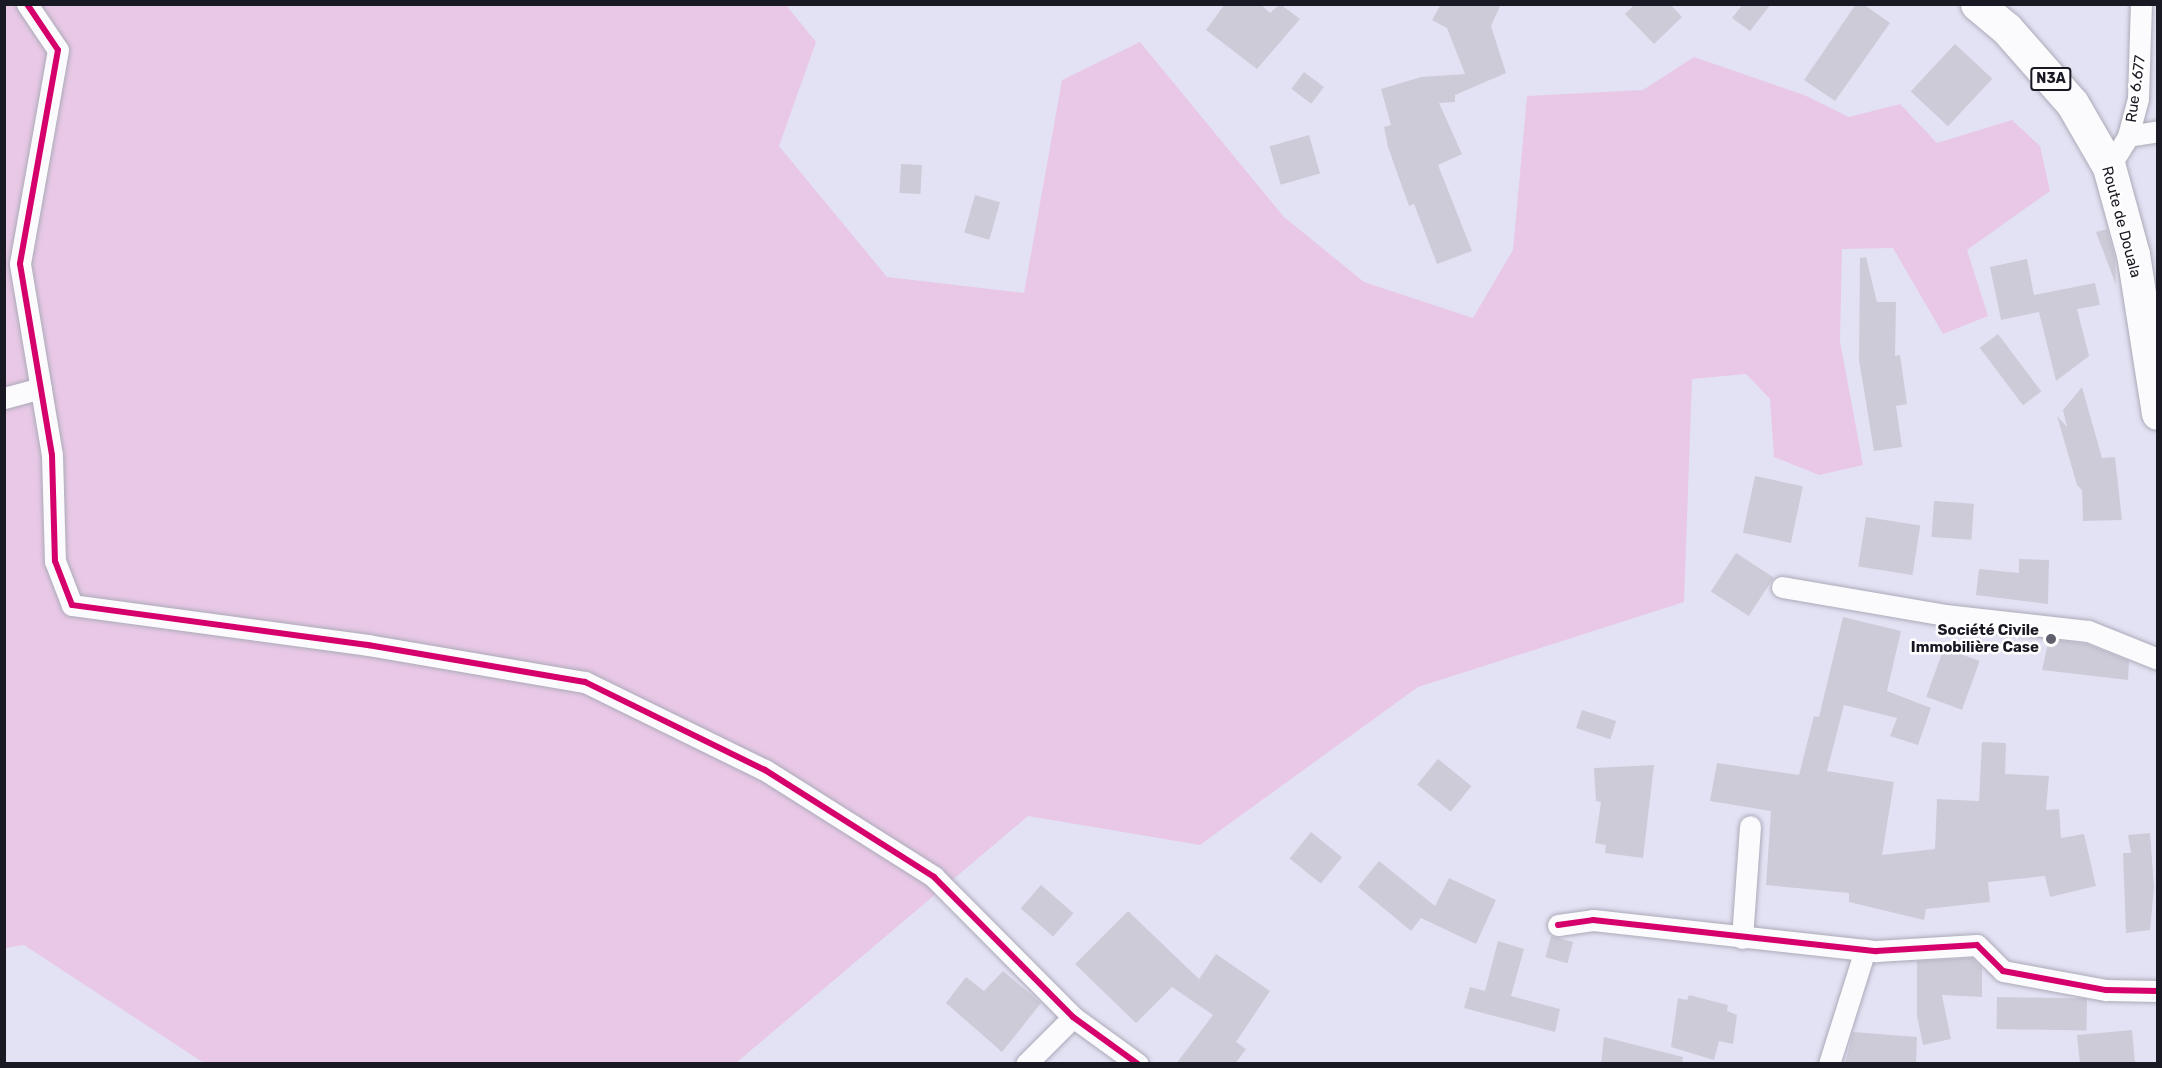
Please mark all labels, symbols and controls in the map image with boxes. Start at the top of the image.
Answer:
street label: Rue 6.677 [2122,54,2150,124]
road number: N3A [2030,68,2072,90]
street label: Route de Douala [2097,164,2145,280]
place label: Société Civile Immobilière Case [1911,621,2039,656]
marker: Société Civile Immobilière Case [2044,632,2058,646]

